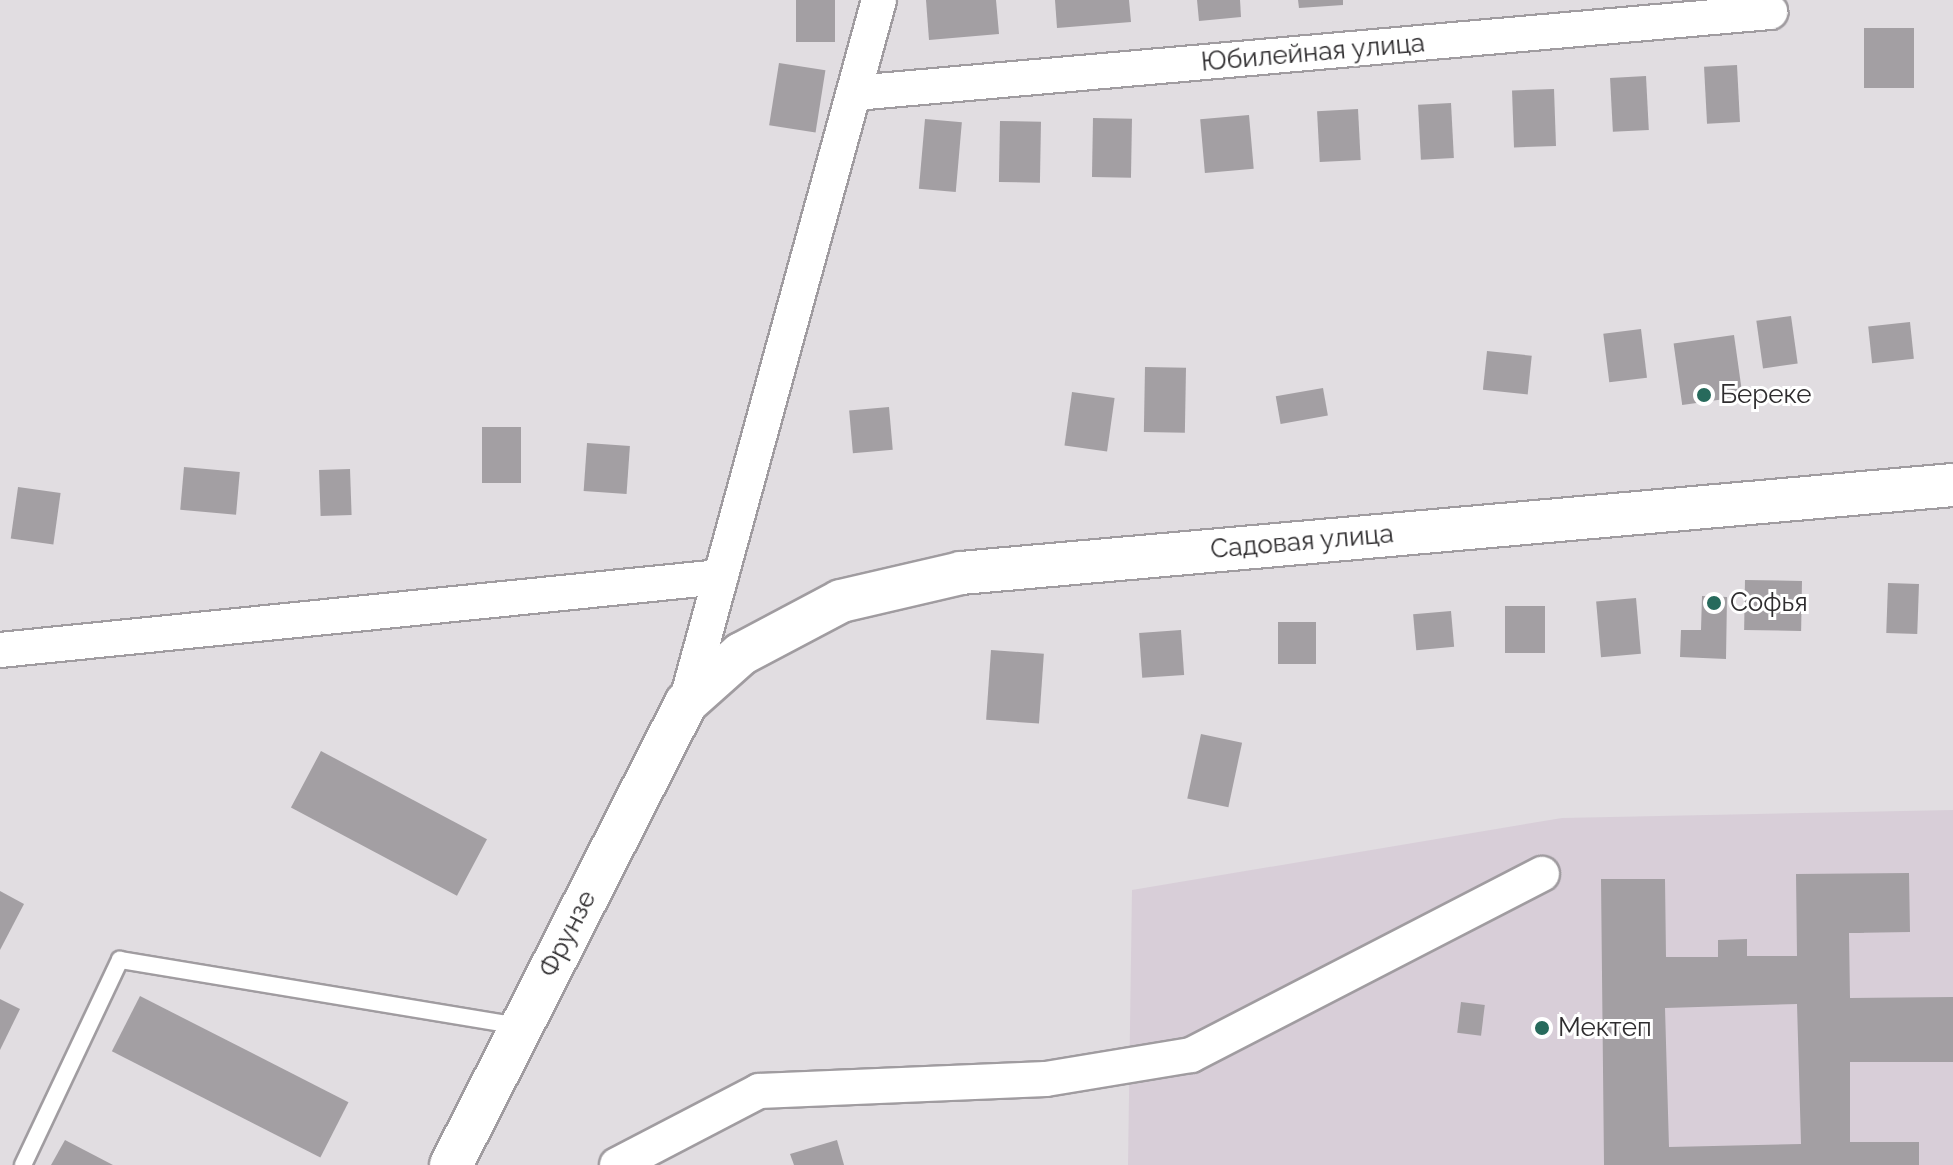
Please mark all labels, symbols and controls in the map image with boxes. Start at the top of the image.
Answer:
street label: Юбилейная улица [1199,28,1427,78]
place label: Береке [1720,379,1812,411]
marker: Береке [1695,386,1713,404]
street label: Садовая улица [1209,518,1395,566]
place label: Софья [1730,587,1808,619]
marker: Софья [1705,594,1723,612]
street label: Фрунзе [533,885,603,983]
place label: Мектеп [1558,1012,1652,1044]
marker: Мектеп [1533,1019,1551,1037]

